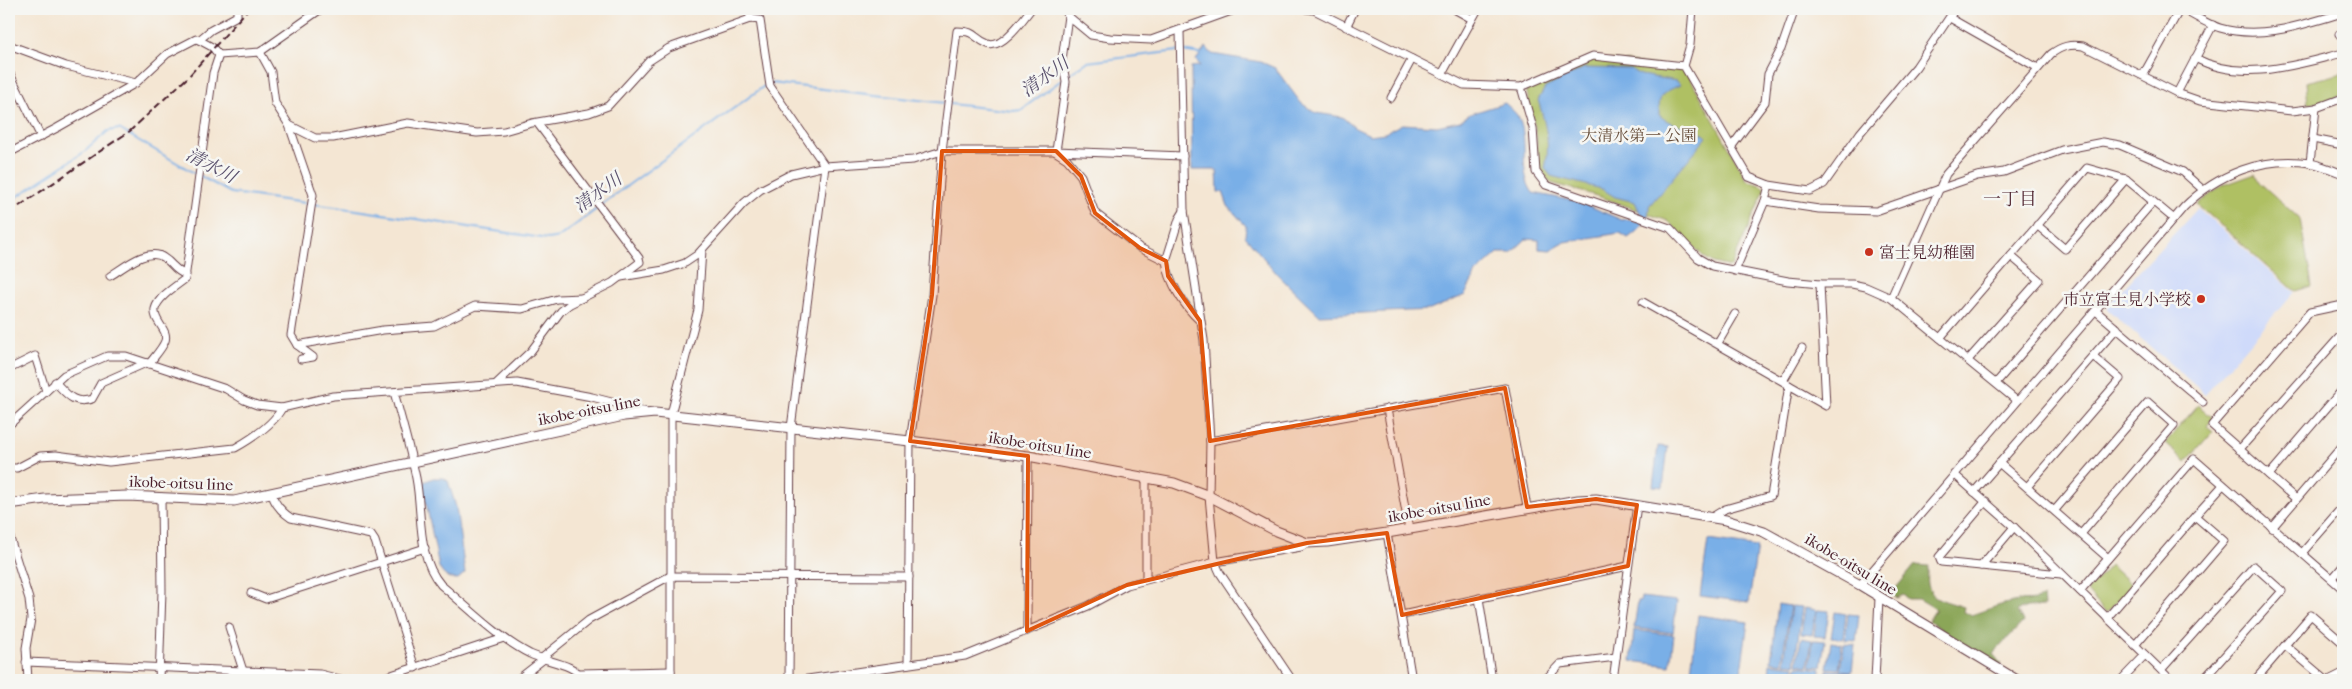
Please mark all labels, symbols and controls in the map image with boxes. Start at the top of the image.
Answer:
water label: 清水川 [1017,51,1075,101]
park label: 大清水第一 公園 [1581,126,1697,145]
water label: 清水川 [182,144,242,189]
water label: 清水川 [570,167,628,217]
district label: 一丁目 [1983,189,2037,210]
place label: 富士見幼稚園 [1879,243,1975,262]
marker: 富士見幼稚園 [1863,246,1875,258]
place label: 市立富士見小学校 [2063,290,2191,309]
marker: 市立富士見小学校 [2195,293,2207,305]
street label: ikobe-oitsu line [536,391,642,429]
street label: ikobe-oitsu line [987,427,1093,463]
street label: ikobe-oitsu line [129,472,233,494]
street label: ikobe-oitsu line [1386,490,1492,526]
street label: ikobe-oitsu line [1801,529,1901,599]

